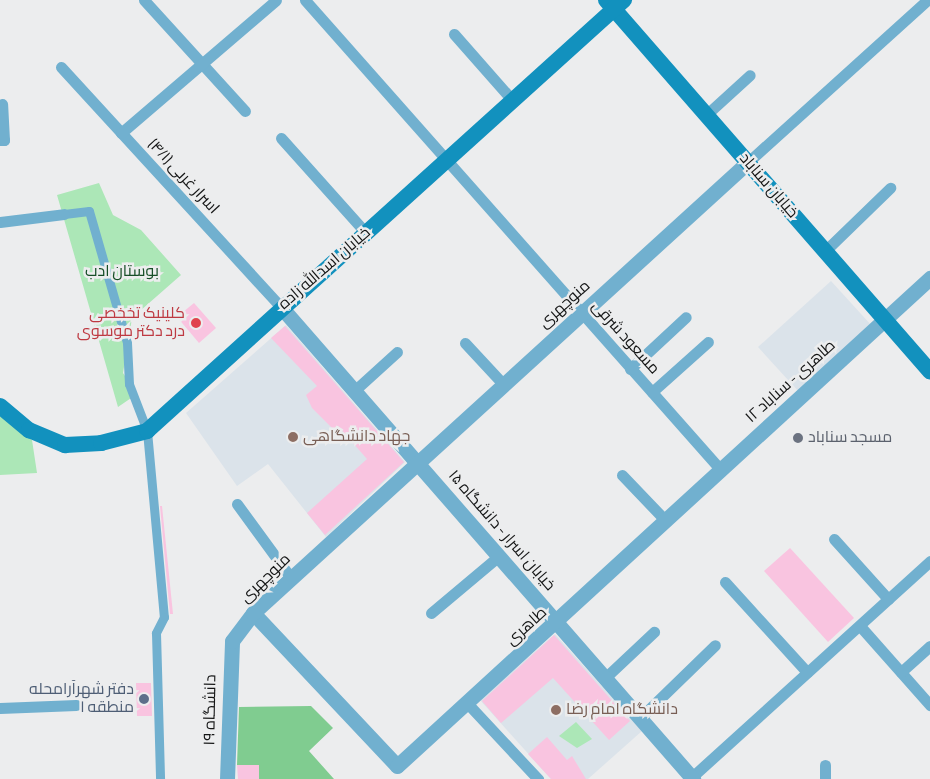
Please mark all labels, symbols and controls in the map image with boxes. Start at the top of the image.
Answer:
street label: اسرار غربی (۴/۱) [143,136,223,218]
street label: خیابان سناباد [735,150,801,222]
street label: خیابان اسدالله زاده [275,224,375,314]
park label: بوستان ادب [85,262,159,282]
street label: منوچهری [535,277,595,333]
street label: مسعود شرقی [587,297,663,379]
place label: کلینیک تخخصی درد دکتر موسوی [77,304,185,342]
marker: کلینیک تخخصی درد دکتر موسوی [189,316,203,330]
street label: طاهری - سناباد ۱۲ [742,336,840,428]
place label: جهاد دانشگاهی [303,427,410,447]
place label: مسجد سناباد [808,428,892,448]
marker: جهاد دانشگاهی [287,431,299,443]
marker: مسجد سناباد [792,432,804,444]
street label: خیابان اسرار - دانشگاه ۱۵ [443,467,559,595]
street label: منوچهری [237,550,295,608]
street label: طاهری [503,604,551,650]
street label: دانشگاه ۱۹ [201,674,221,746]
place label: دفتر شهرآرامحله منطقه ۱ [29,680,134,718]
marker: دفتر شهرآرامحله منطقه ۱ [138,693,150,705]
place label: دانشگاه امام رضا [566,700,678,720]
marker: دانشگاه امام رضا [550,704,562,716]

